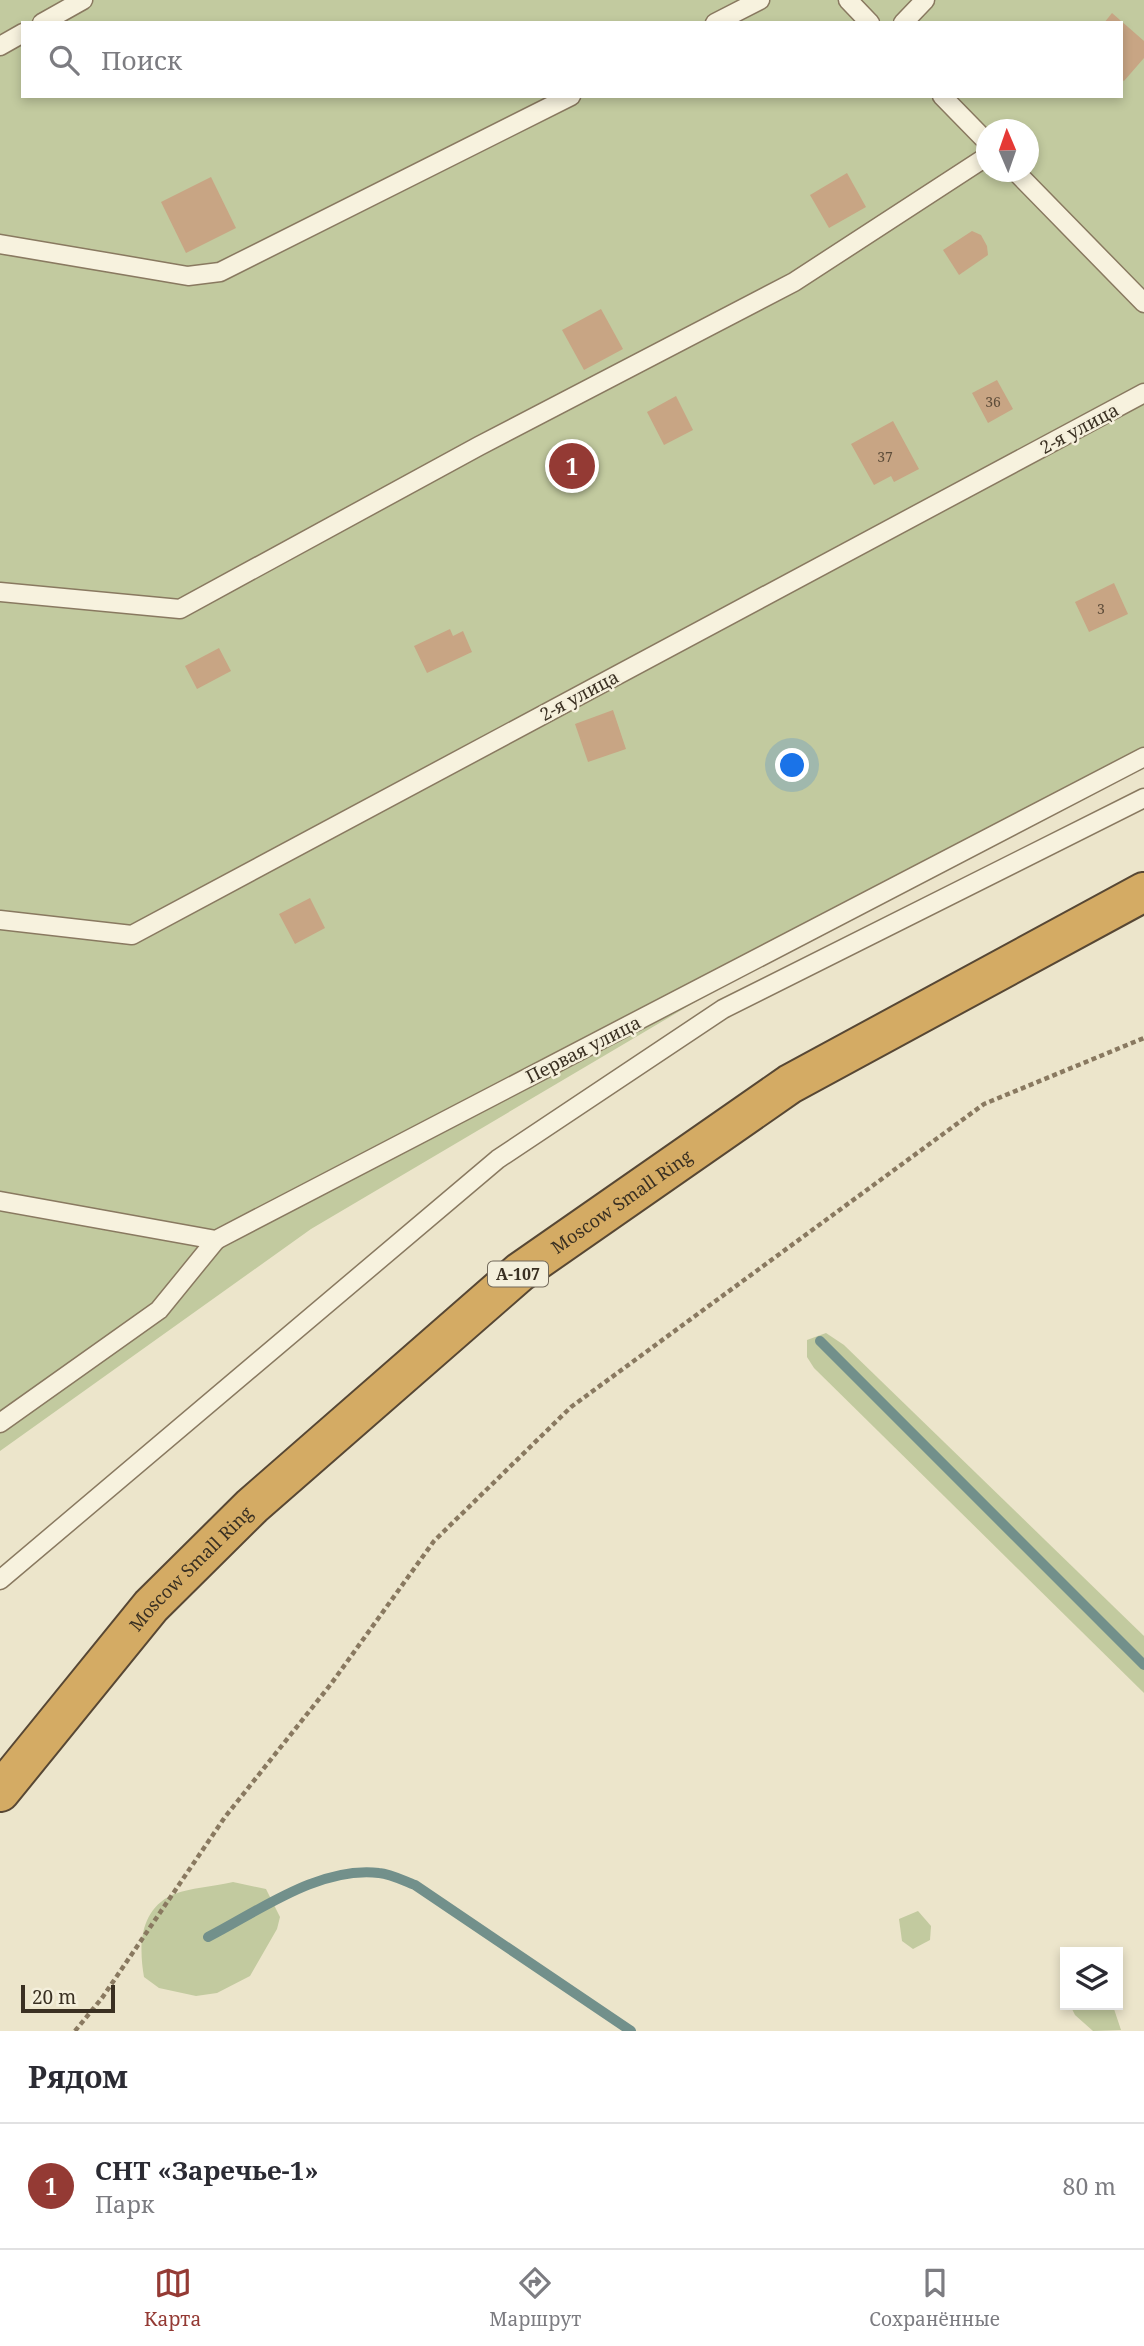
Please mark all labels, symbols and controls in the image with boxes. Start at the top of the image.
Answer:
search box [21,21,1123,98]
icon: search [45,41,83,79]
text: Поиск [101,42,182,78]
north arrow [976,119,1039,182]
house number: 36 [985,392,1001,411]
street label: 2-я улица [1035,397,1123,459]
pin: 1 [549,440,595,492]
house number: 37 [877,447,893,466]
house number: 3 [1097,599,1105,618]
street label: 2-я улица [535,664,623,726]
your location [775,748,809,782]
street label: Первая улица [521,1010,645,1088]
street label: Moscow Small Ring [546,1144,697,1259]
road number: А-107 [488,1262,548,1286]
street label: Moscow Small Ring [123,1500,258,1636]
map controls [1060,1947,1123,2010]
button: layers [1060,1947,1123,2010]
scale bar [21,1982,116,2014]
text: 20 m [32,1984,76,2010]
text: Рядом [28,2056,128,2097]
text: СНТ «Заречье-1» [95,2152,319,2188]
text: 1 [45,2170,58,2202]
text: 80 m [1063,2170,1116,2202]
text: Парк [95,2188,154,2220]
tab: Карта [144,2264,201,2332]
tab: Маршрут [489,2264,581,2332]
tab: Сохранённые [869,2264,1000,2332]

